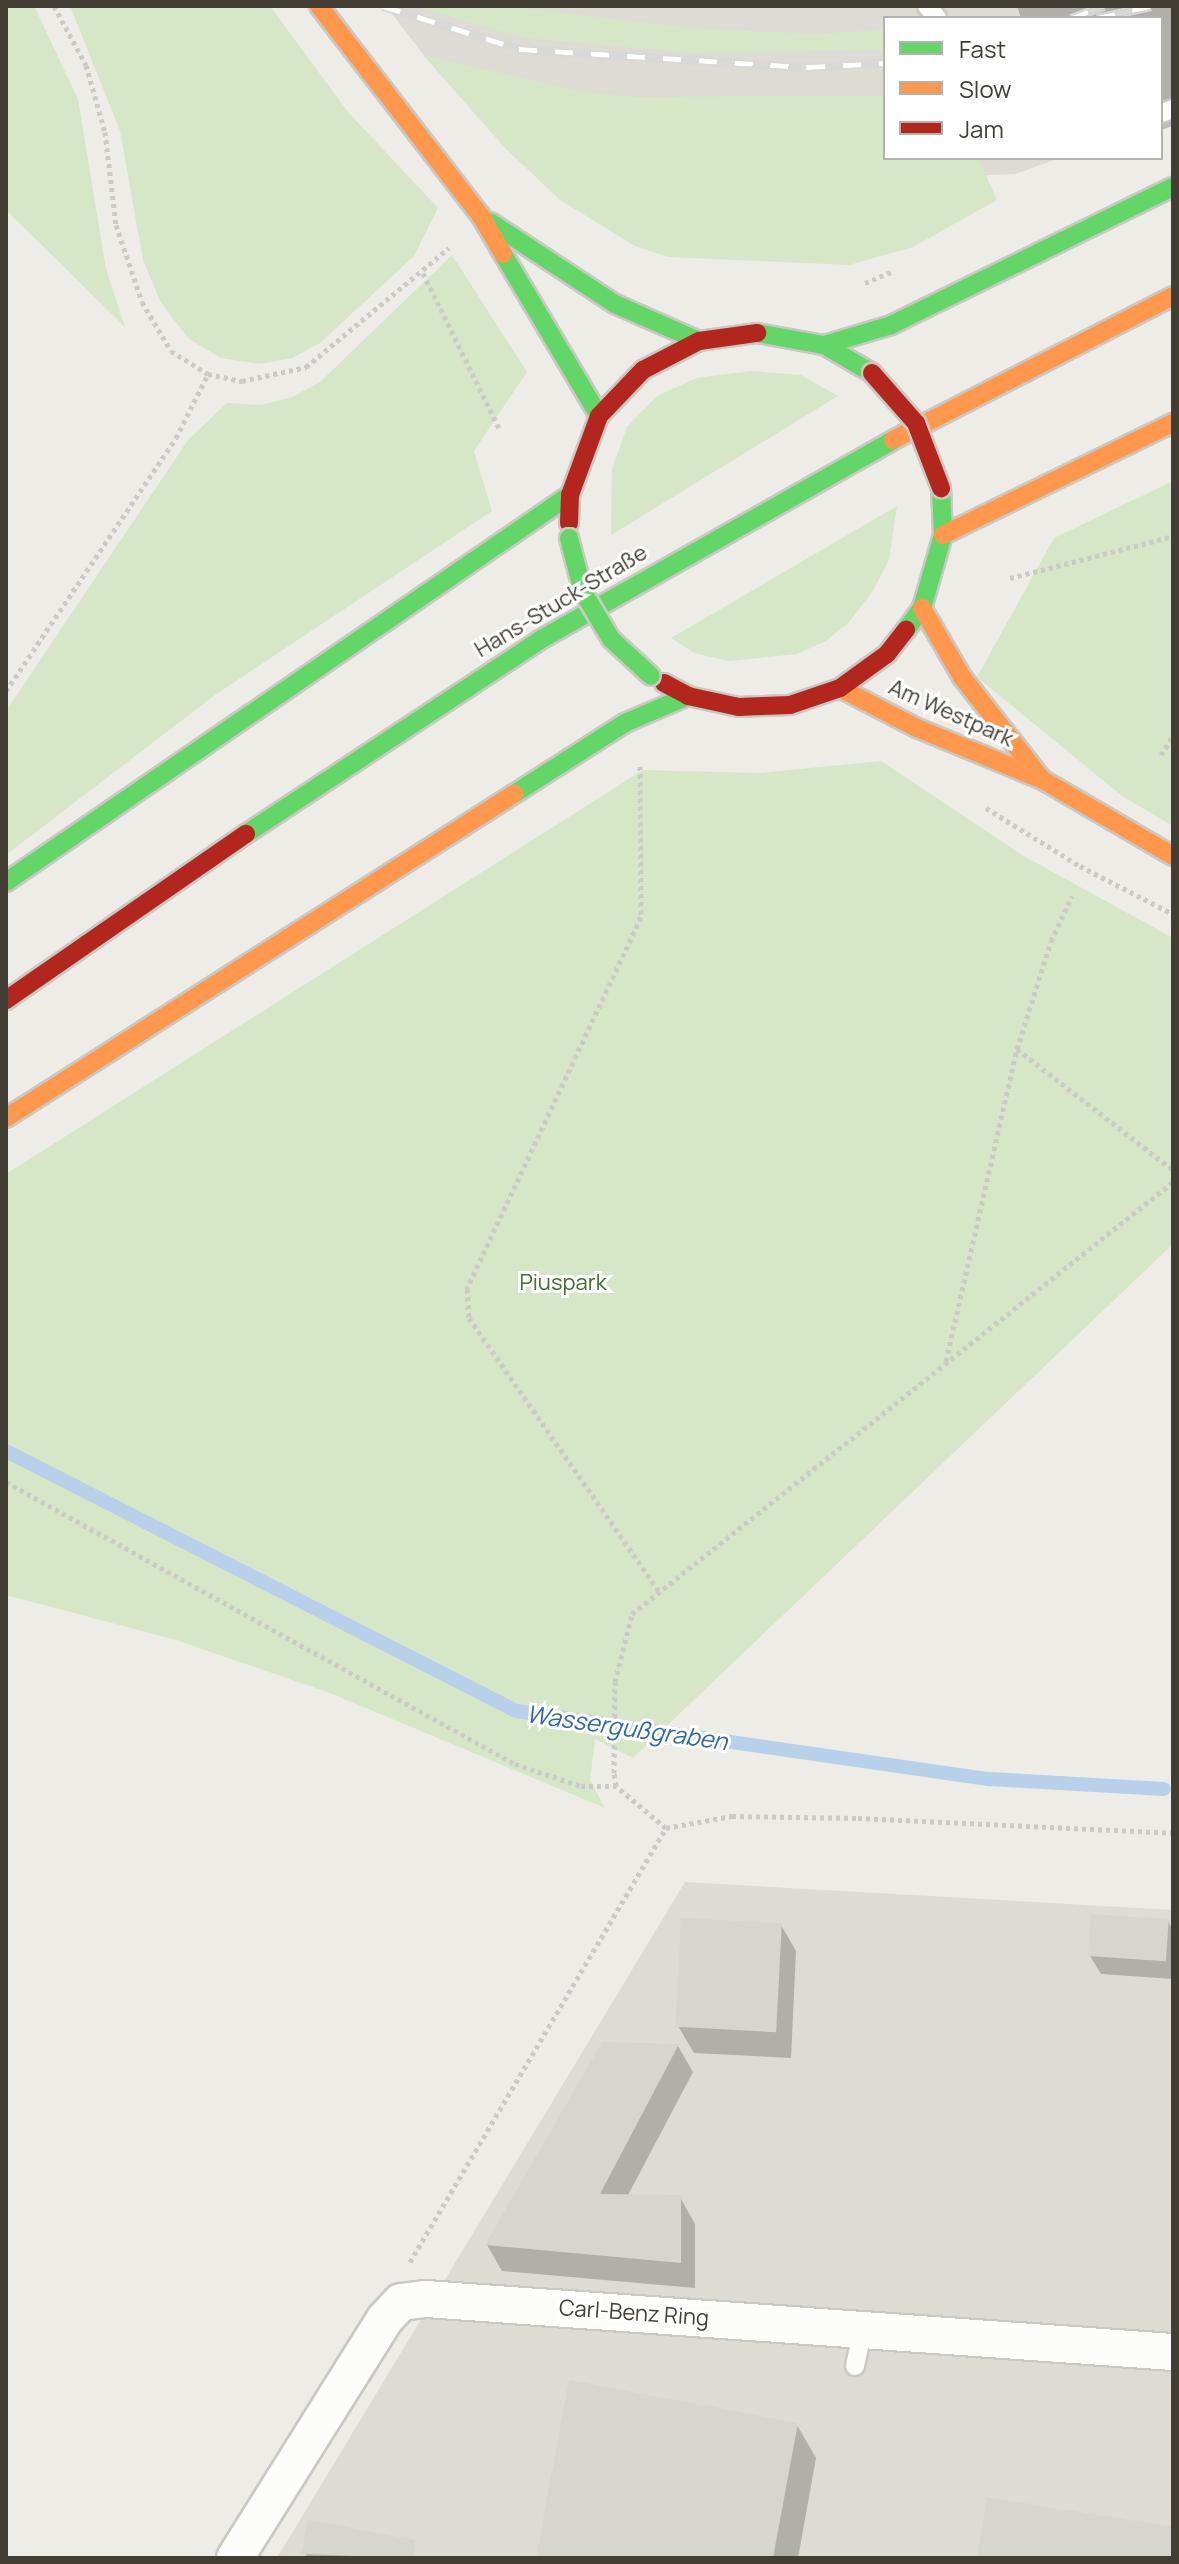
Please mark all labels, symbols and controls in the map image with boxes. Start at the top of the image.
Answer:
legend [883,16,1163,160]
text: Fast [959,32,1006,65]
text: Slow [959,72,1012,105]
text: Jam [959,112,1004,145]
street label: Hans-Stuck-Straße [470,539,652,663]
street label: Am Westpark [885,674,1017,752]
park label: Piuspark [519,1270,607,1296]
water label: Wassergußgraben [525,1699,729,1755]
street label: Carl-Benz Ring [558,2295,710,2331]

